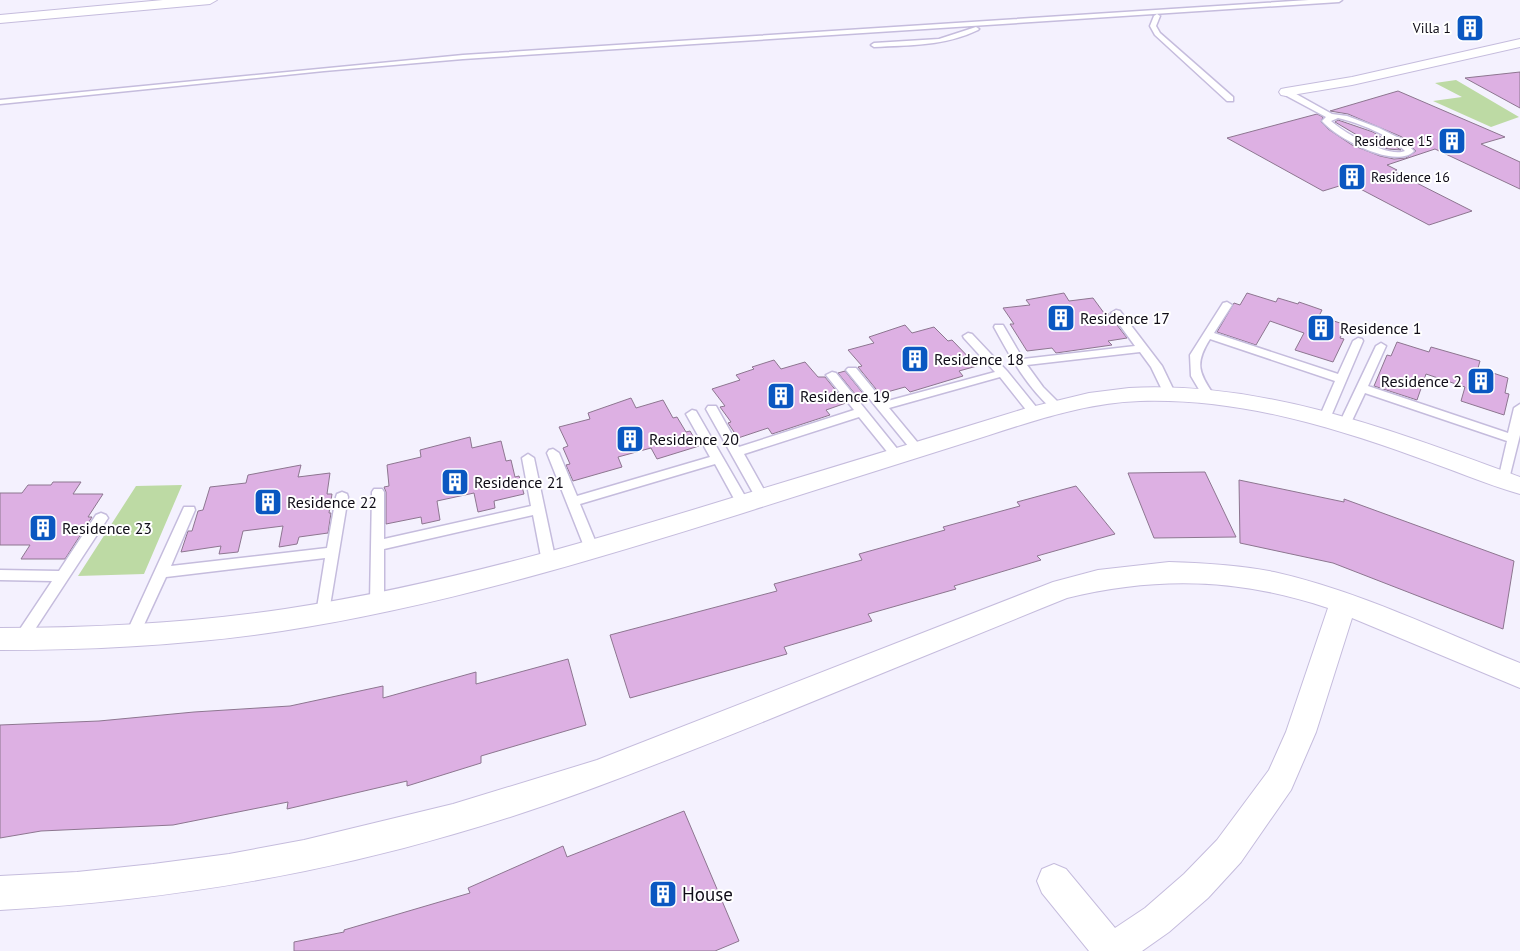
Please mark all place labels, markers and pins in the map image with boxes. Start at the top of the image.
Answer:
building icon: Villa 1 [1455,13,1485,43]
place label: Villa 1 [1412,19,1451,37]
building icon: Residence 15 [1437,126,1467,156]
place label: Residence 15 [1354,132,1433,150]
building icon: Residence 16 [1337,162,1367,192]
place label: Residence 16 [1371,168,1450,186]
building icon: Residence 17 [1046,303,1076,333]
place label: Residence 17 [1080,308,1170,328]
building icon: Residence 1 [1306,313,1336,343]
place label: Residence 1 [1340,318,1421,338]
building icon: Residence 18 [900,344,930,374]
place label: Residence 18 [934,349,1024,369]
building icon: Residence 2 [1466,366,1496,396]
place label: Residence 2 [1381,371,1462,391]
building icon: Residence 19 [766,381,796,411]
place label: Residence 19 [800,386,890,406]
building icon: Residence 20 [615,424,645,454]
place label: Residence 20 [649,429,739,449]
building icon: Residence 21 [440,467,470,497]
place label: Residence 21 [474,472,564,492]
building icon: Residence 22 [253,487,283,517]
place label: Residence 22 [287,492,377,512]
building icon: Residence 23 [28,513,58,543]
place label: Residence 23 [62,518,152,538]
building icon: House [648,879,678,909]
place label: House [682,882,733,906]

